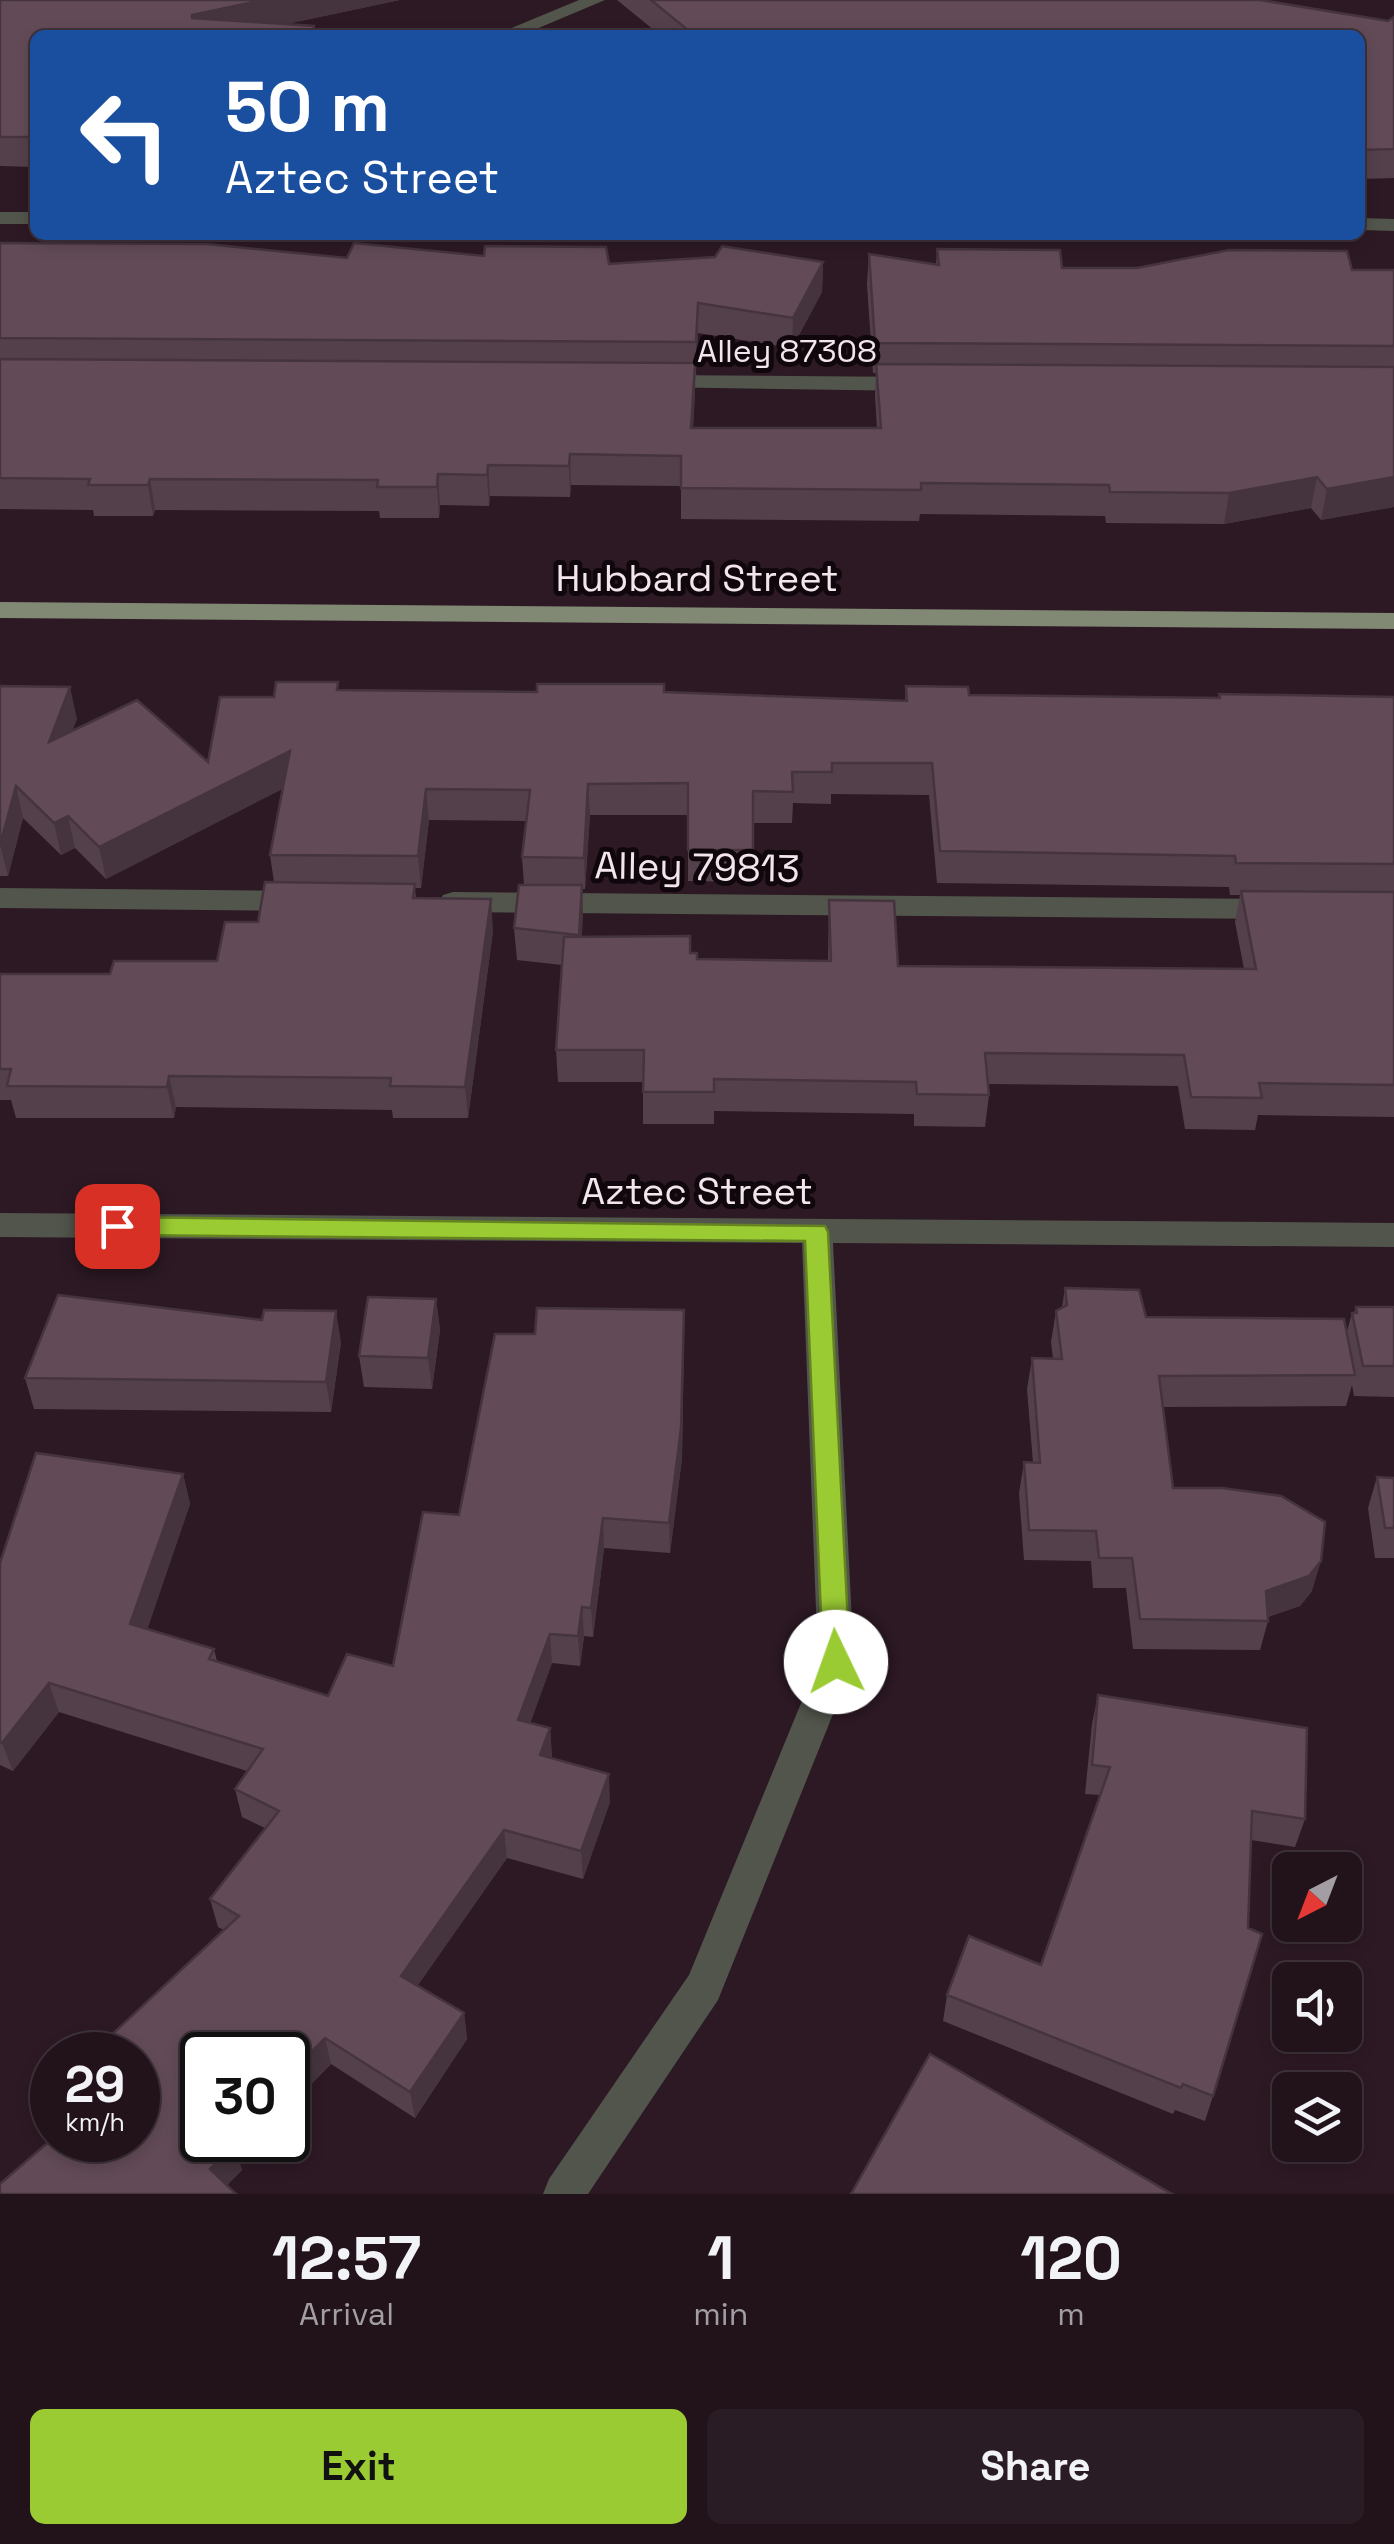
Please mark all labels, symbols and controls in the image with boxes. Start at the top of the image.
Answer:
text: 50 m [225,62,390,151]
icon: left [60,70,190,200]
text: Aztec Street [225,149,499,206]
street label: Alley 87308 [697,331,877,371]
street label: Hubbard Street [556,554,838,602]
street label: Alley 79813 [594,841,800,893]
street label: Aztec Street [581,1167,813,1215]
pin [75,1184,160,1269]
icon: arrive [90,1199,145,1254]
position arrow [784,1610,888,1714]
north arrow [1272,1852,1362,1942]
map controls [1272,1852,1362,2162]
button: sound [1272,1962,1362,2052]
speed limit sign: 30 [180,2032,310,2162]
text: 29 [65,2053,125,2117]
button: layers [1272,2072,1362,2162]
text: km/h [65,2106,125,2138]
text: 12:57 [272,2220,421,2297]
text: 1 [707,2220,734,2297]
text: 120 [1020,2220,1122,2297]
text: Arrival [299,2294,394,2334]
text: min [693,2294,748,2334]
text: m [1057,2294,1085,2334]
button: Exit [30,2409,687,2524]
button: Share [707,2409,1364,2524]

